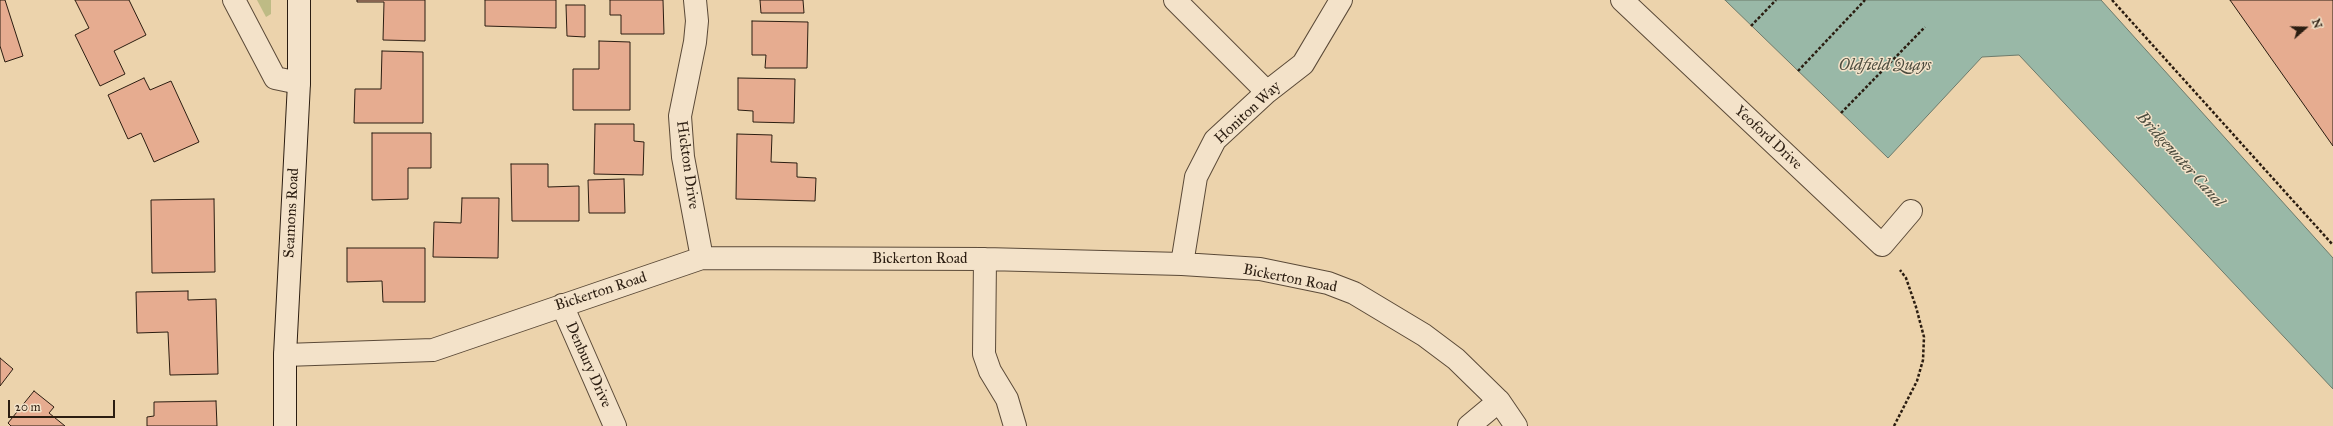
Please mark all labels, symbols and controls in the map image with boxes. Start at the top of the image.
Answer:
north arrow [2285,8,2325,48]
text: N [2309,17,2324,30]
water label: Oldfield Quays [1839,56,1931,76]
street label: Honiton Way [1211,78,1285,148]
street label: Yeoford Drive [1730,102,1806,174]
water label: Bridgewater Canal [2132,108,2228,212]
street label: Hickton Drive [672,120,702,210]
street label: Seamons Road [281,167,303,259]
street label: Bickerton Road [872,250,968,268]
street label: Bickerton Road [1242,261,1338,297]
street label: Bickerton Road [553,269,649,315]
street label: Denbury Drive [561,319,615,411]
scale bar [10,392,117,418]
text: 20 m [15,400,41,414]

